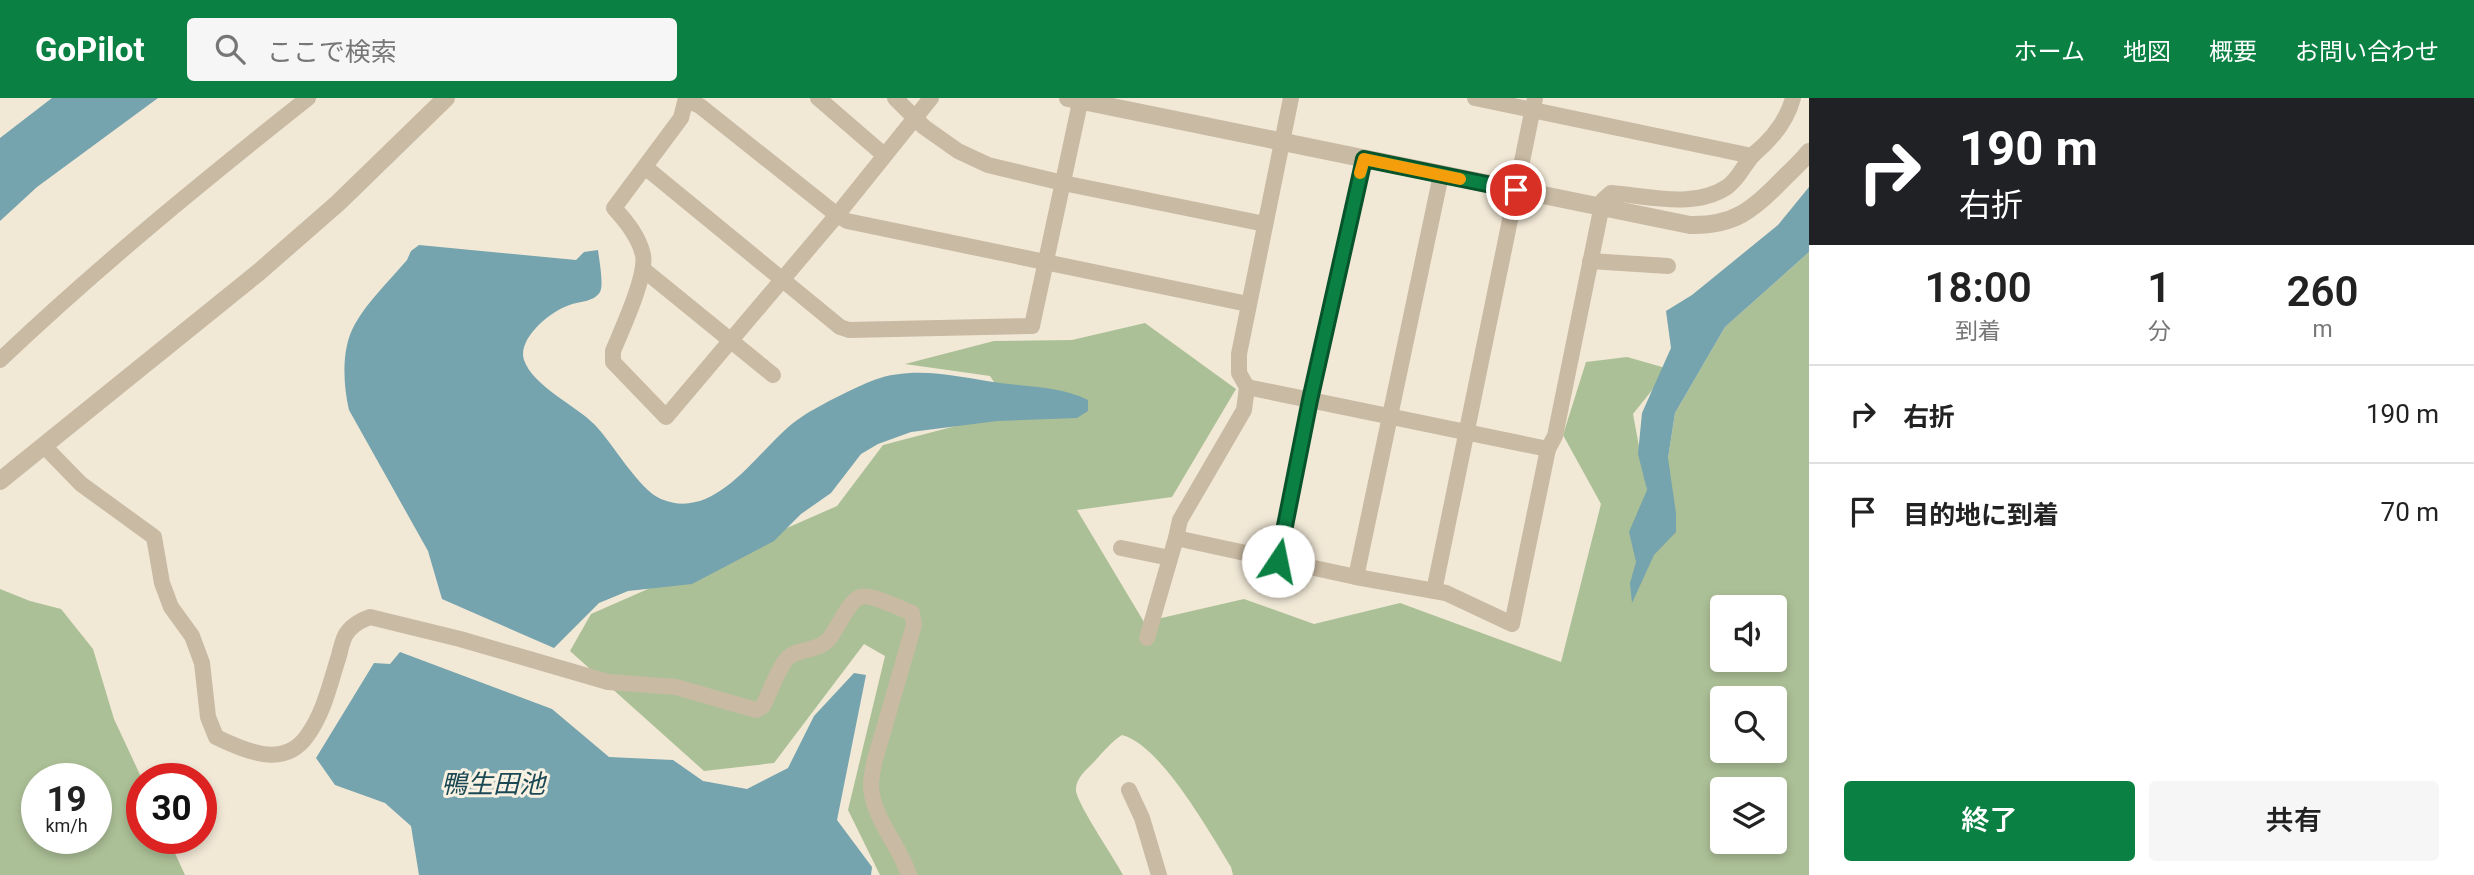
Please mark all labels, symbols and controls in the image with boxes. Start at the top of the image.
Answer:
search box [187,18,677,81]
text: GoPilot [35,30,145,69]
icon: search [211,30,249,68]
text: ここで検索 [267,37,397,67]
text: ホーム [2014,38,2085,66]
text: 地図 [2123,38,2171,66]
text: 概要 [2209,38,2257,66]
text: お問い合わせ [2295,38,2439,66]
text: 190 m [1959,120,2098,177]
icon: right [1844,126,1935,217]
pin [1486,160,1546,220]
icon: arrive [1497,171,1535,209]
text: 右折 [1959,186,2023,224]
text: 18:00 [1924,263,2032,312]
text: 1 [2147,263,2171,312]
text: 260 [2287,267,2359,316]
text: m [2313,316,2333,343]
text: 到着 [1955,318,2001,345]
text: 分 [2148,318,2171,345]
icon: right [1844,395,1882,433]
text: 190 m [2366,399,2439,429]
text: 右折 [1903,402,1955,432]
icon: arrive [1844,493,1882,531]
text: 70 m [2381,497,2439,527]
text: 目的地に到着 [1903,500,2059,530]
position arrow [1241,524,1315,598]
map controls [1710,595,1787,854]
button: sound [1710,595,1787,672]
button: search [1710,686,1787,763]
speed limit sign: 30 [126,763,217,854]
water label: 鴨生田池 [441,769,548,799]
button: layers [1710,777,1787,854]
text: 19 [46,779,87,820]
button: 終了 [1844,781,2135,861]
button: 共有 [2149,781,2439,861]
text: km/h [45,815,88,836]

